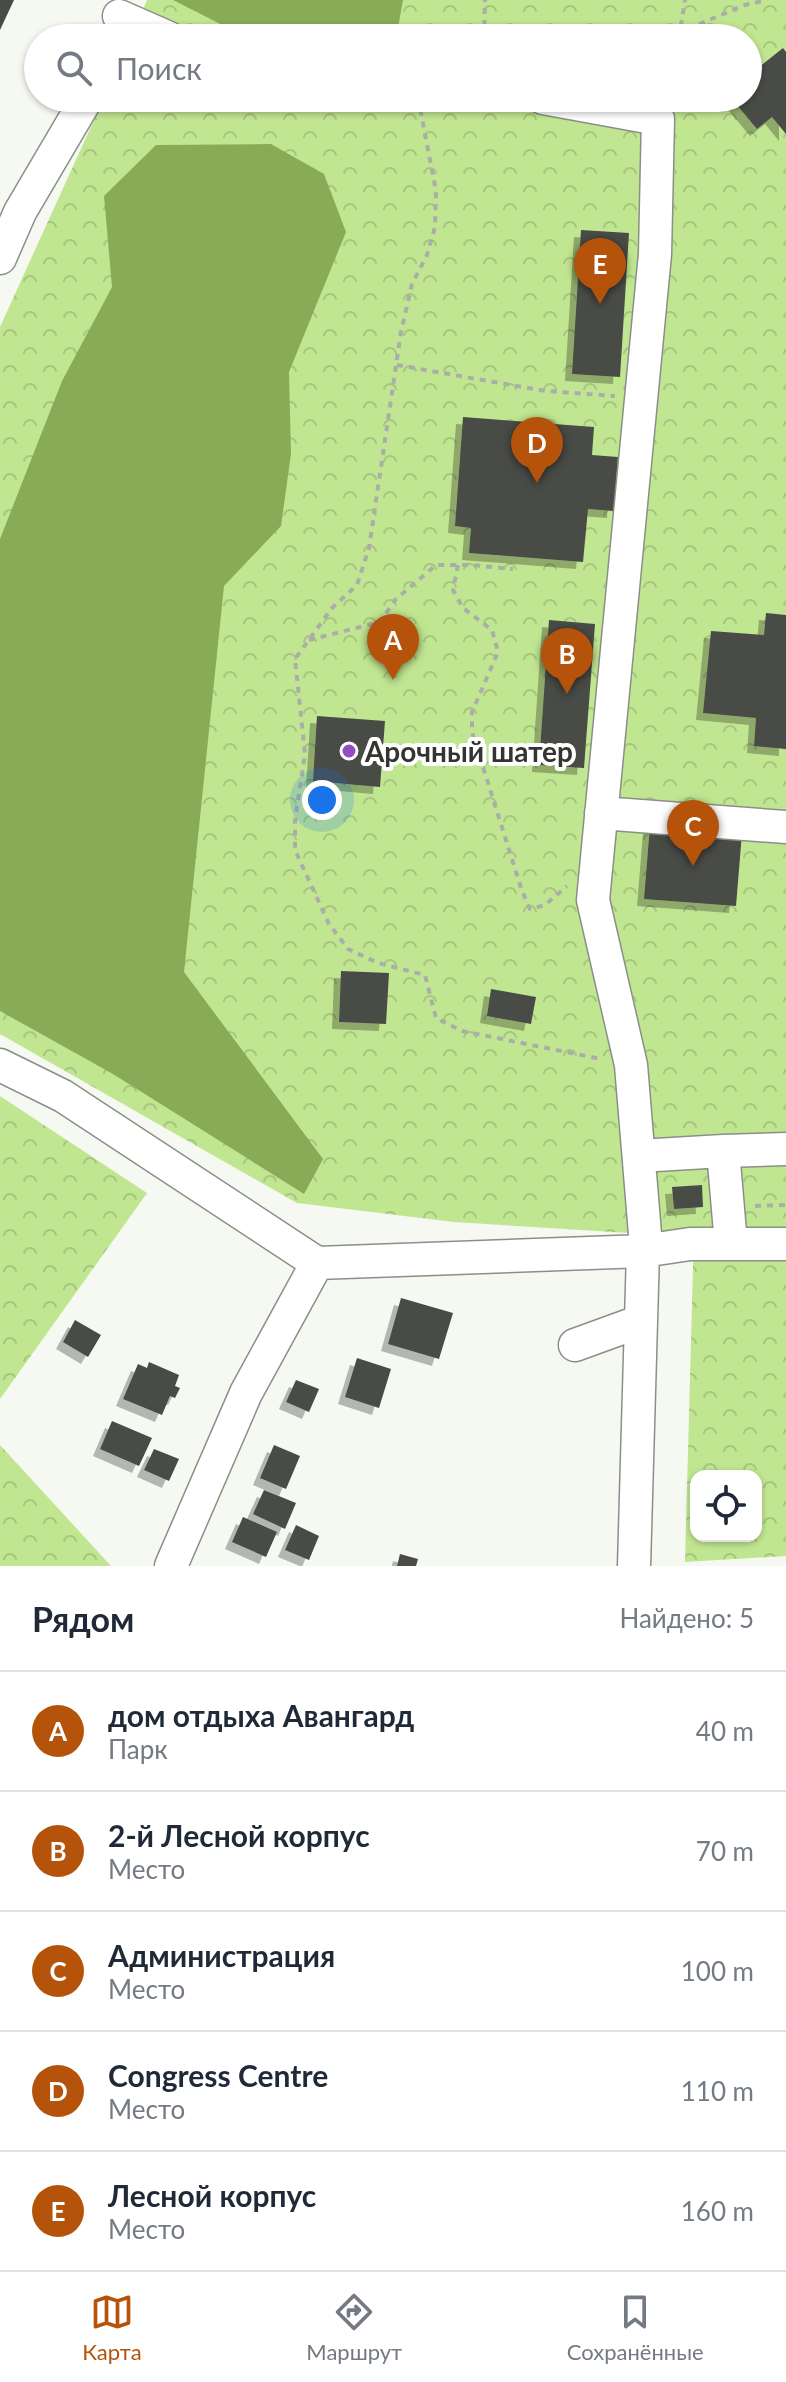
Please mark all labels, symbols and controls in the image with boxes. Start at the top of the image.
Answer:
search box [24,24,762,112]
icon: search [52,46,96,90]
text: Поиск [116,50,202,86]
pin: E [574,238,626,304]
pin: D [511,417,563,483]
pin: A [367,614,419,680]
pin: B [541,628,593,694]
place label: Арочный шатер [364,734,573,768]
marker: Арочный шатер [340,742,358,760]
your location [302,780,342,820]
pin: C [667,800,719,866]
map controls [690,1470,762,1542]
button: locate [690,1470,762,1542]
text: Рядом [32,1598,134,1639]
text: Найдено: 5 [619,1602,754,1634]
text: дом отдыха Авангард [108,1697,414,1733]
text: A [49,1715,67,1747]
text: 40 m [696,1715,754,1747]
text: Парк [108,1733,168,1765]
text: 2-й Лесной корпус [108,1817,370,1853]
text: B [49,1835,67,1867]
text: 70 m [696,1835,754,1867]
text: Место [108,1853,185,1885]
text: Администрация [108,1937,335,1973]
text: C [49,1955,67,1987]
text: 100 m [681,1955,754,1987]
text: Место [108,1973,185,2005]
text: Congress Centre [108,2057,328,2093]
text: D [48,2075,68,2107]
text: 110 m [681,2075,754,2107]
text: Место [108,2093,185,2125]
text: Лесной корпус [108,2177,316,2213]
text: E [51,2195,65,2227]
text: 160 m [681,2195,754,2227]
text: Место [108,2213,185,2245]
tab: Карта [82,2290,142,2365]
tab: Маршрут [306,2290,402,2365]
tab: Сохранённые [567,2290,704,2365]

